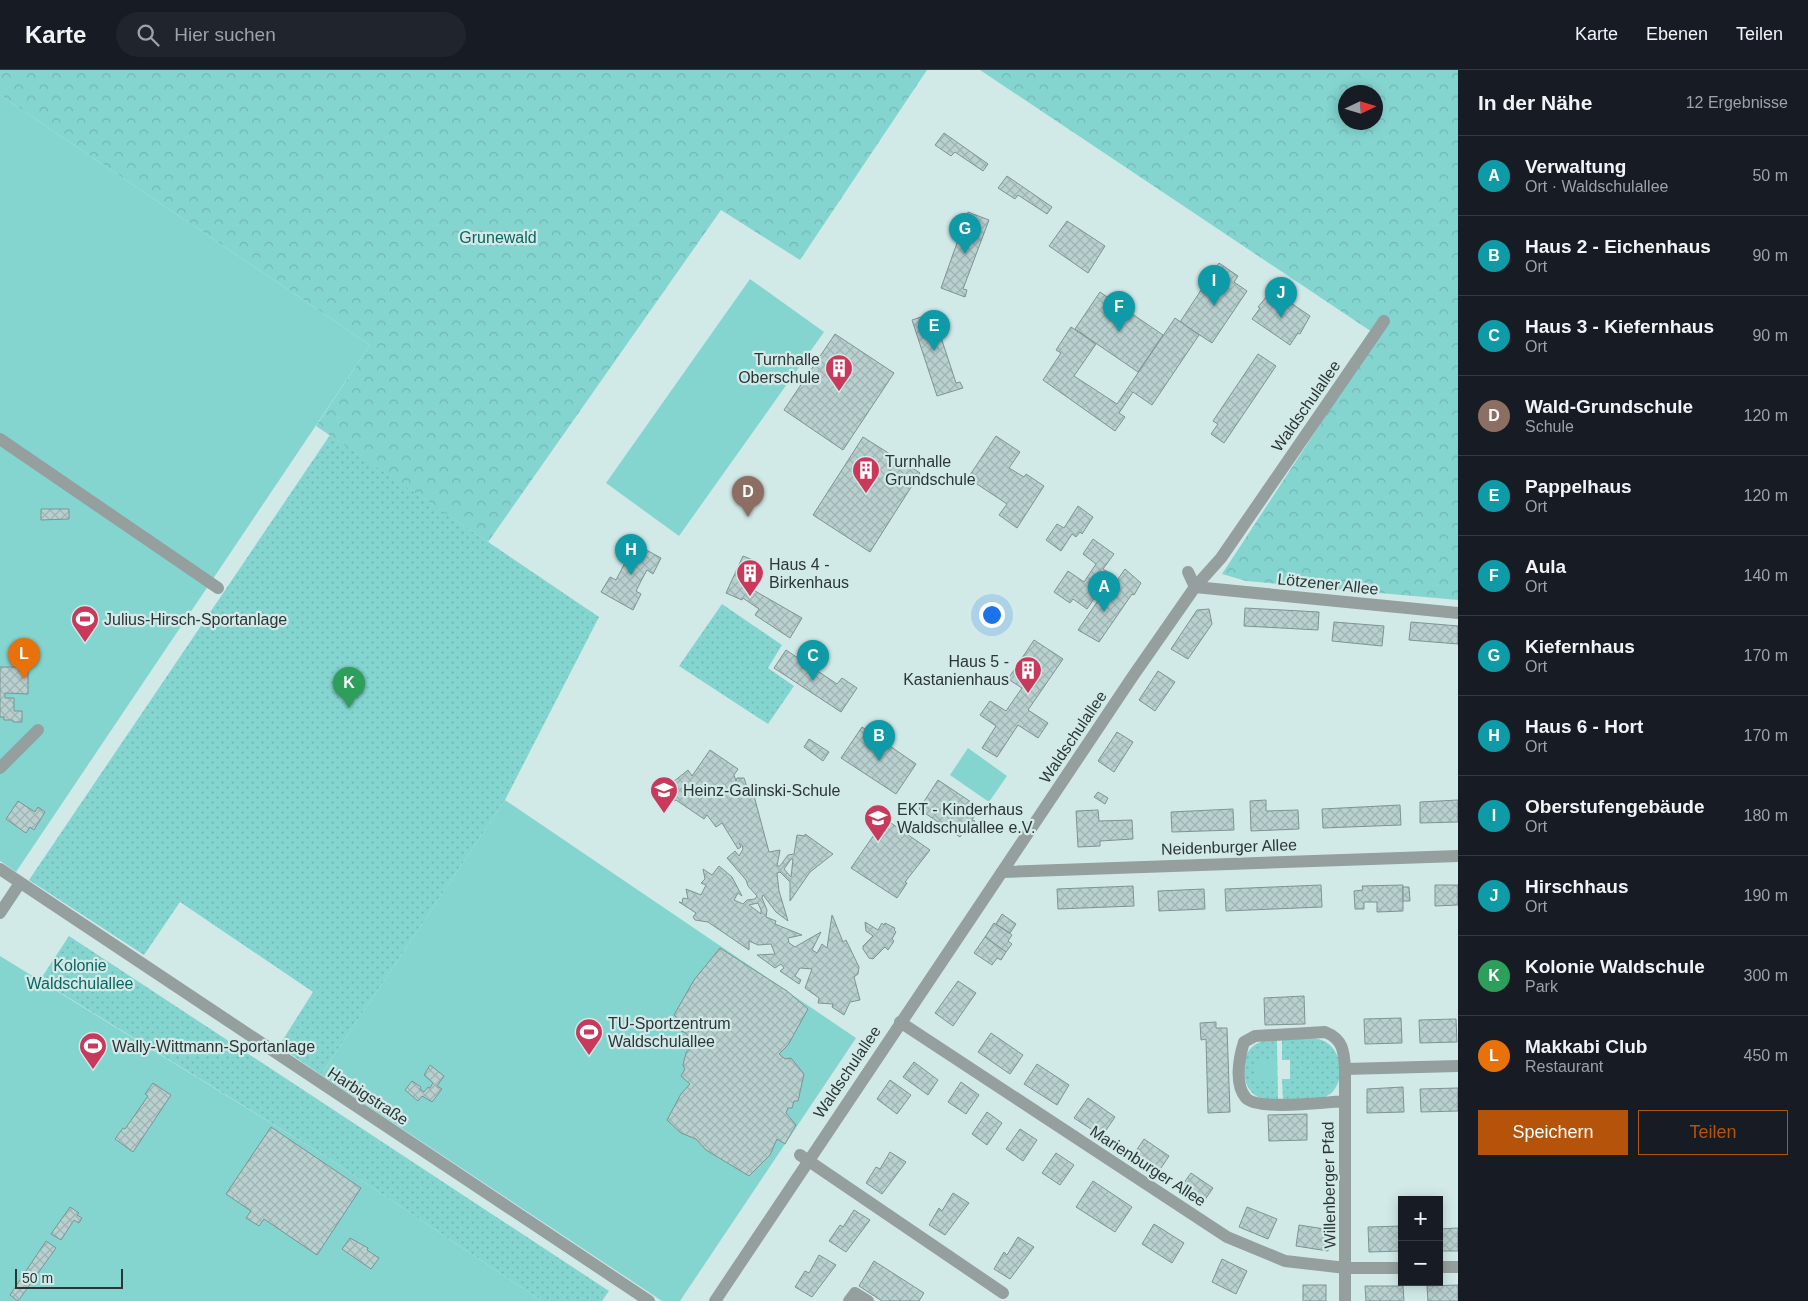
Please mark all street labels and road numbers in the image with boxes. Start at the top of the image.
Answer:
street label: Waldschulallee [1268,357,1344,455]
street label: Lötzener Allee [1277,570,1379,598]
street label: Waldschulallee [1036,688,1110,786]
street label: Neidenburger Allee [1161,836,1297,858]
street label: Waldschulallee [810,1023,884,1121]
street label: Harbigstraße [325,1064,411,1128]
street label: Willenberger Pfad [1319,1121,1339,1249]
street label: Marienburger Allee [1087,1122,1209,1210]

